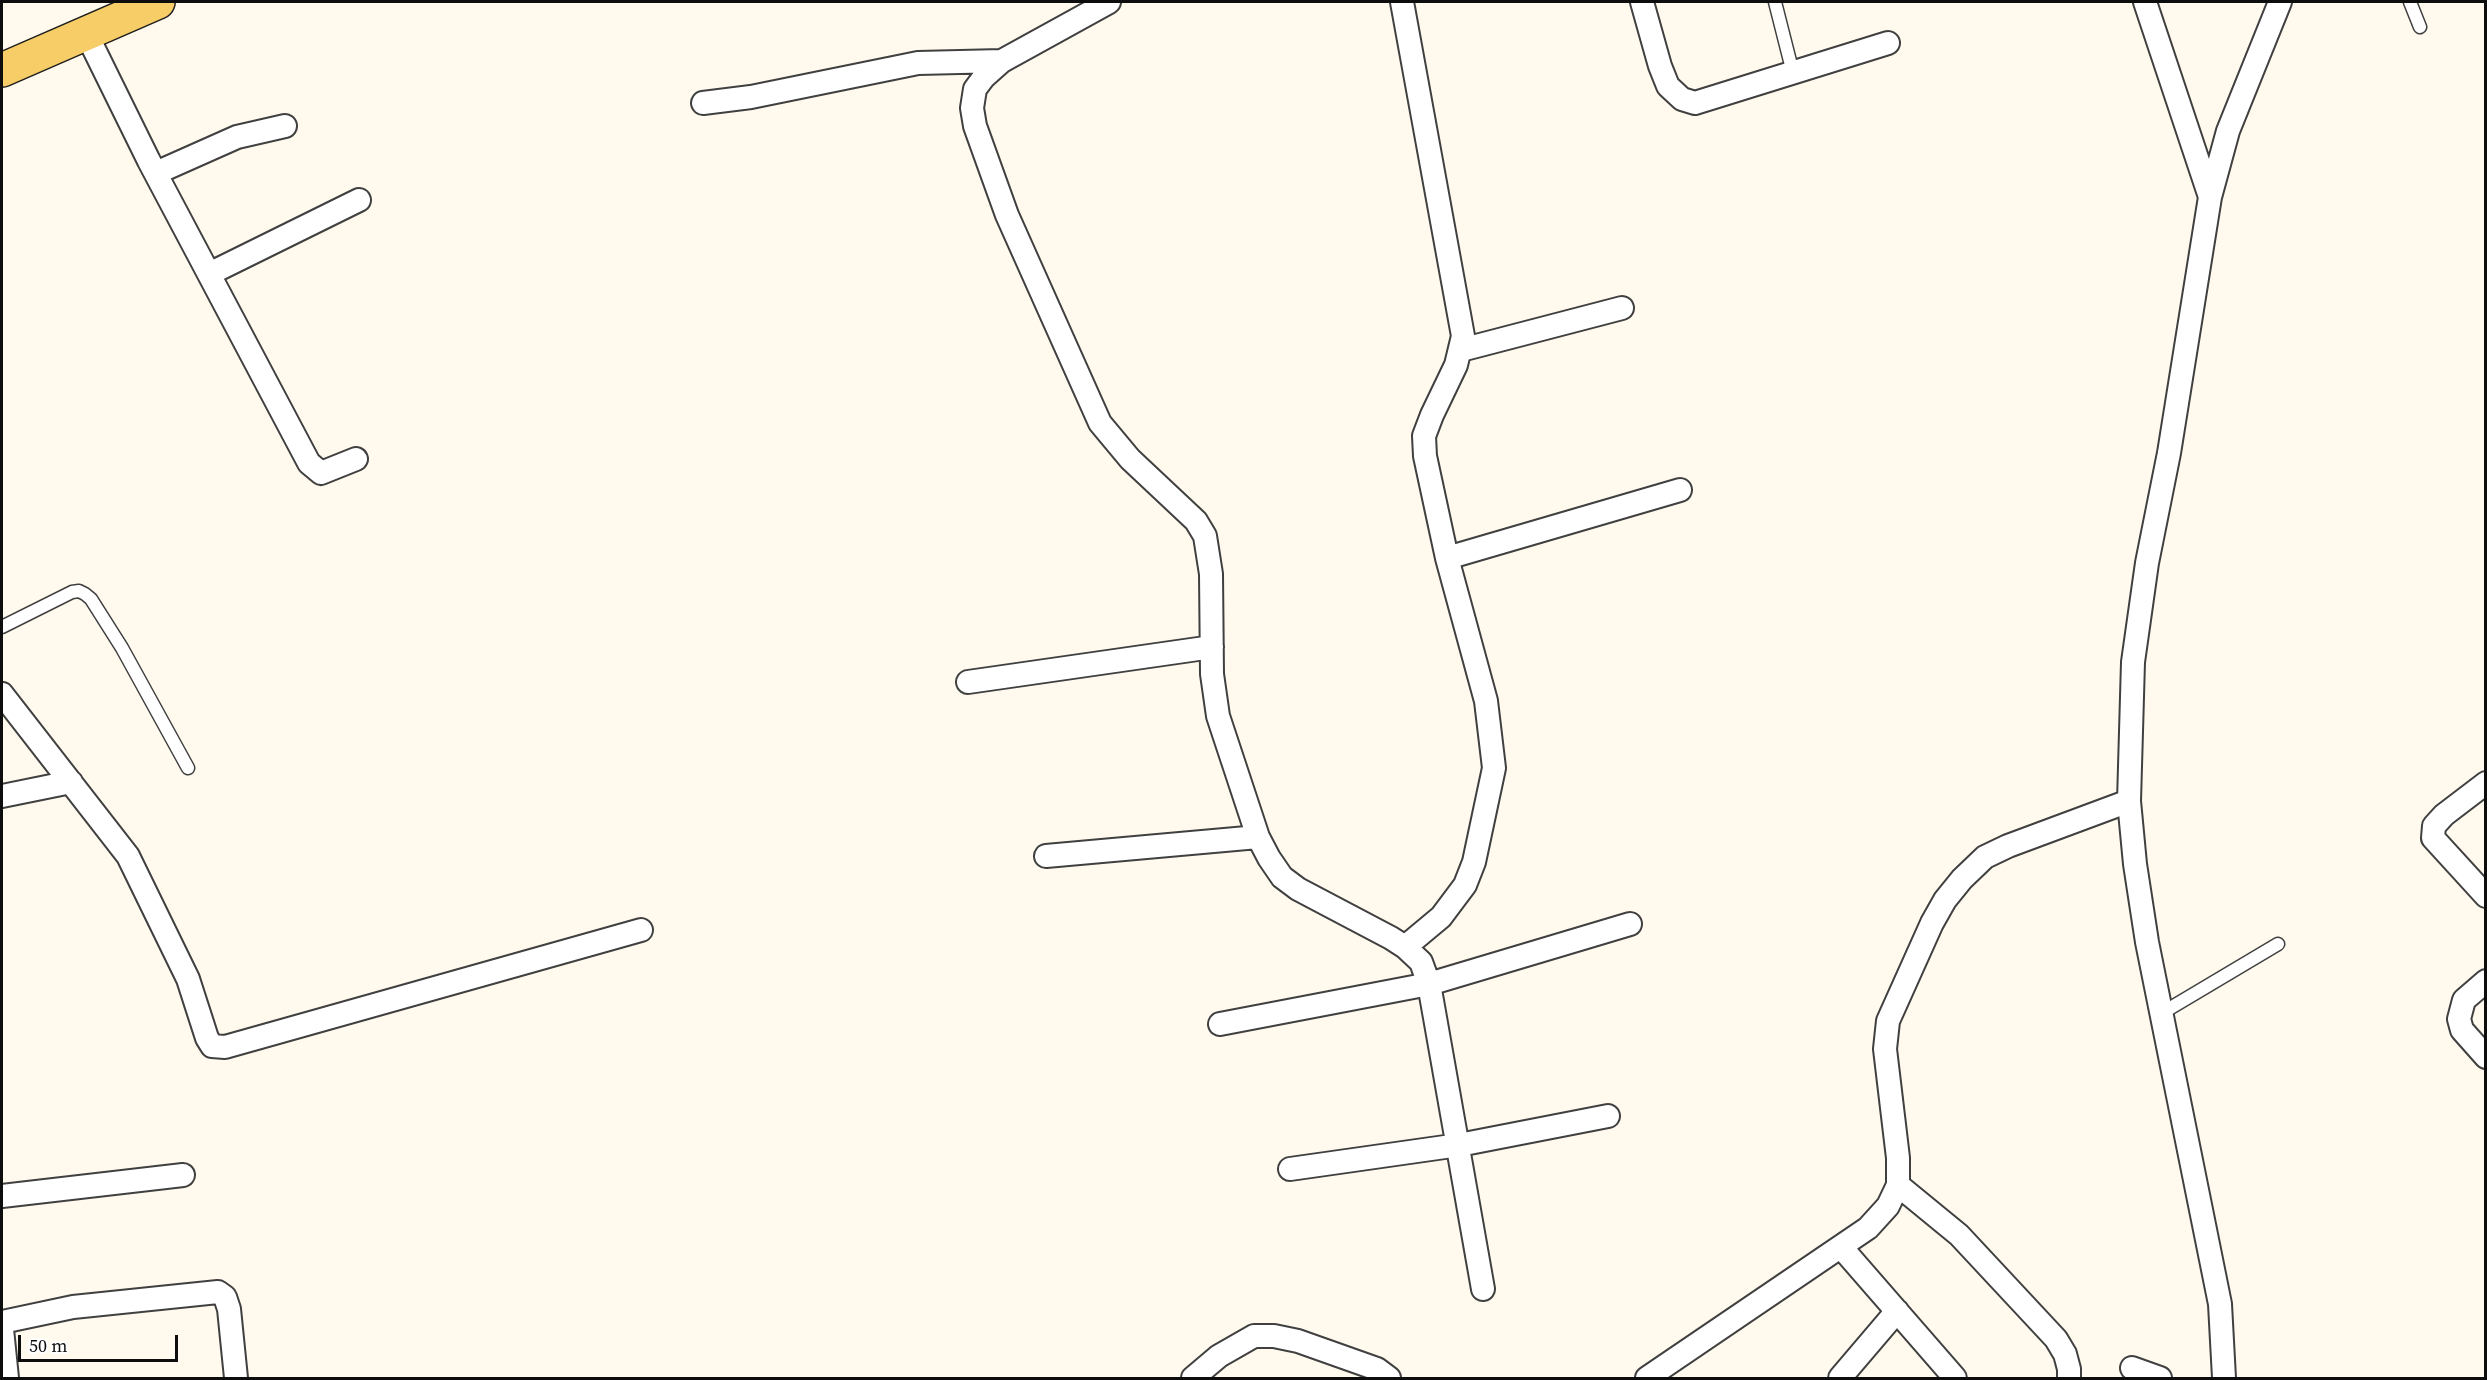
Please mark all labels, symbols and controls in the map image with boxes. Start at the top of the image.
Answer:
scale bar [21,1323,182,1361]
text: 50 m [29,1333,67,1358]

